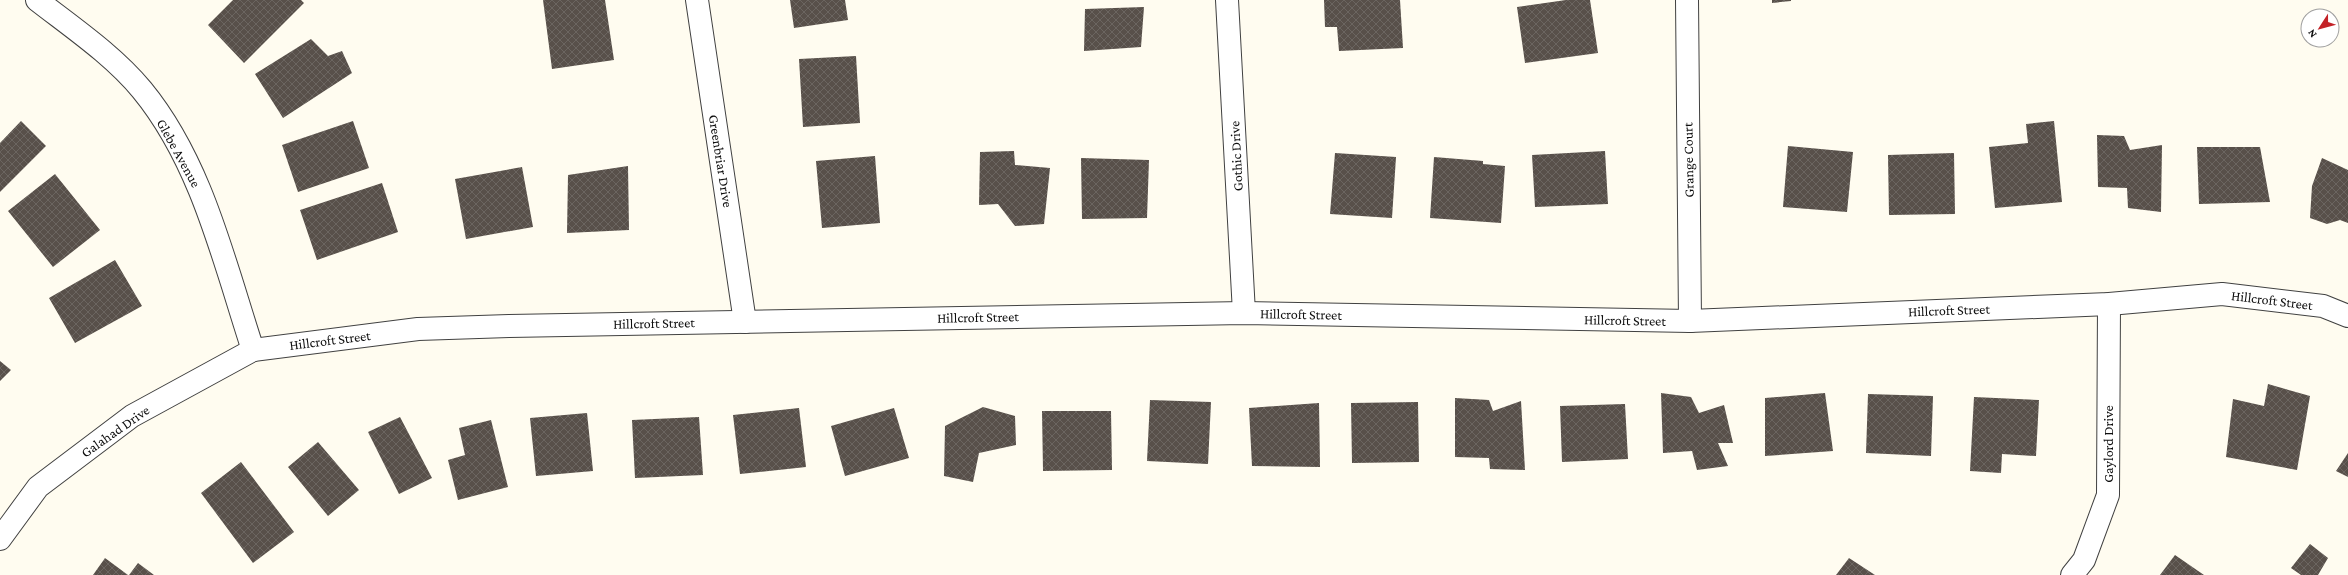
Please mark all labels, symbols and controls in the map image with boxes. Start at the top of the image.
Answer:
north arrow [2300,8,2340,48]
text: N [2305,27,2319,40]
street label: Greenbriar Drive [706,113,736,209]
street label: Glebe Avenue [154,116,204,190]
street label: Gothic Drive [1226,120,1246,192]
street label: Grange Court [1679,122,1697,198]
street label: Hillcroft Street [2230,287,2314,313]
street label: Hillcroft Street [1908,301,1991,319]
street label: Hillcroft Street [1260,305,1342,323]
street label: Hillcroft Street [937,308,1019,326]
street label: Hillcroft Street [1584,311,1666,329]
street label: Hillcroft Street [613,314,695,332]
street label: Hillcroft Street [288,327,372,353]
street label: Galahad Drive [78,402,152,460]
street label: Gaylord Drive [2100,405,2116,483]

